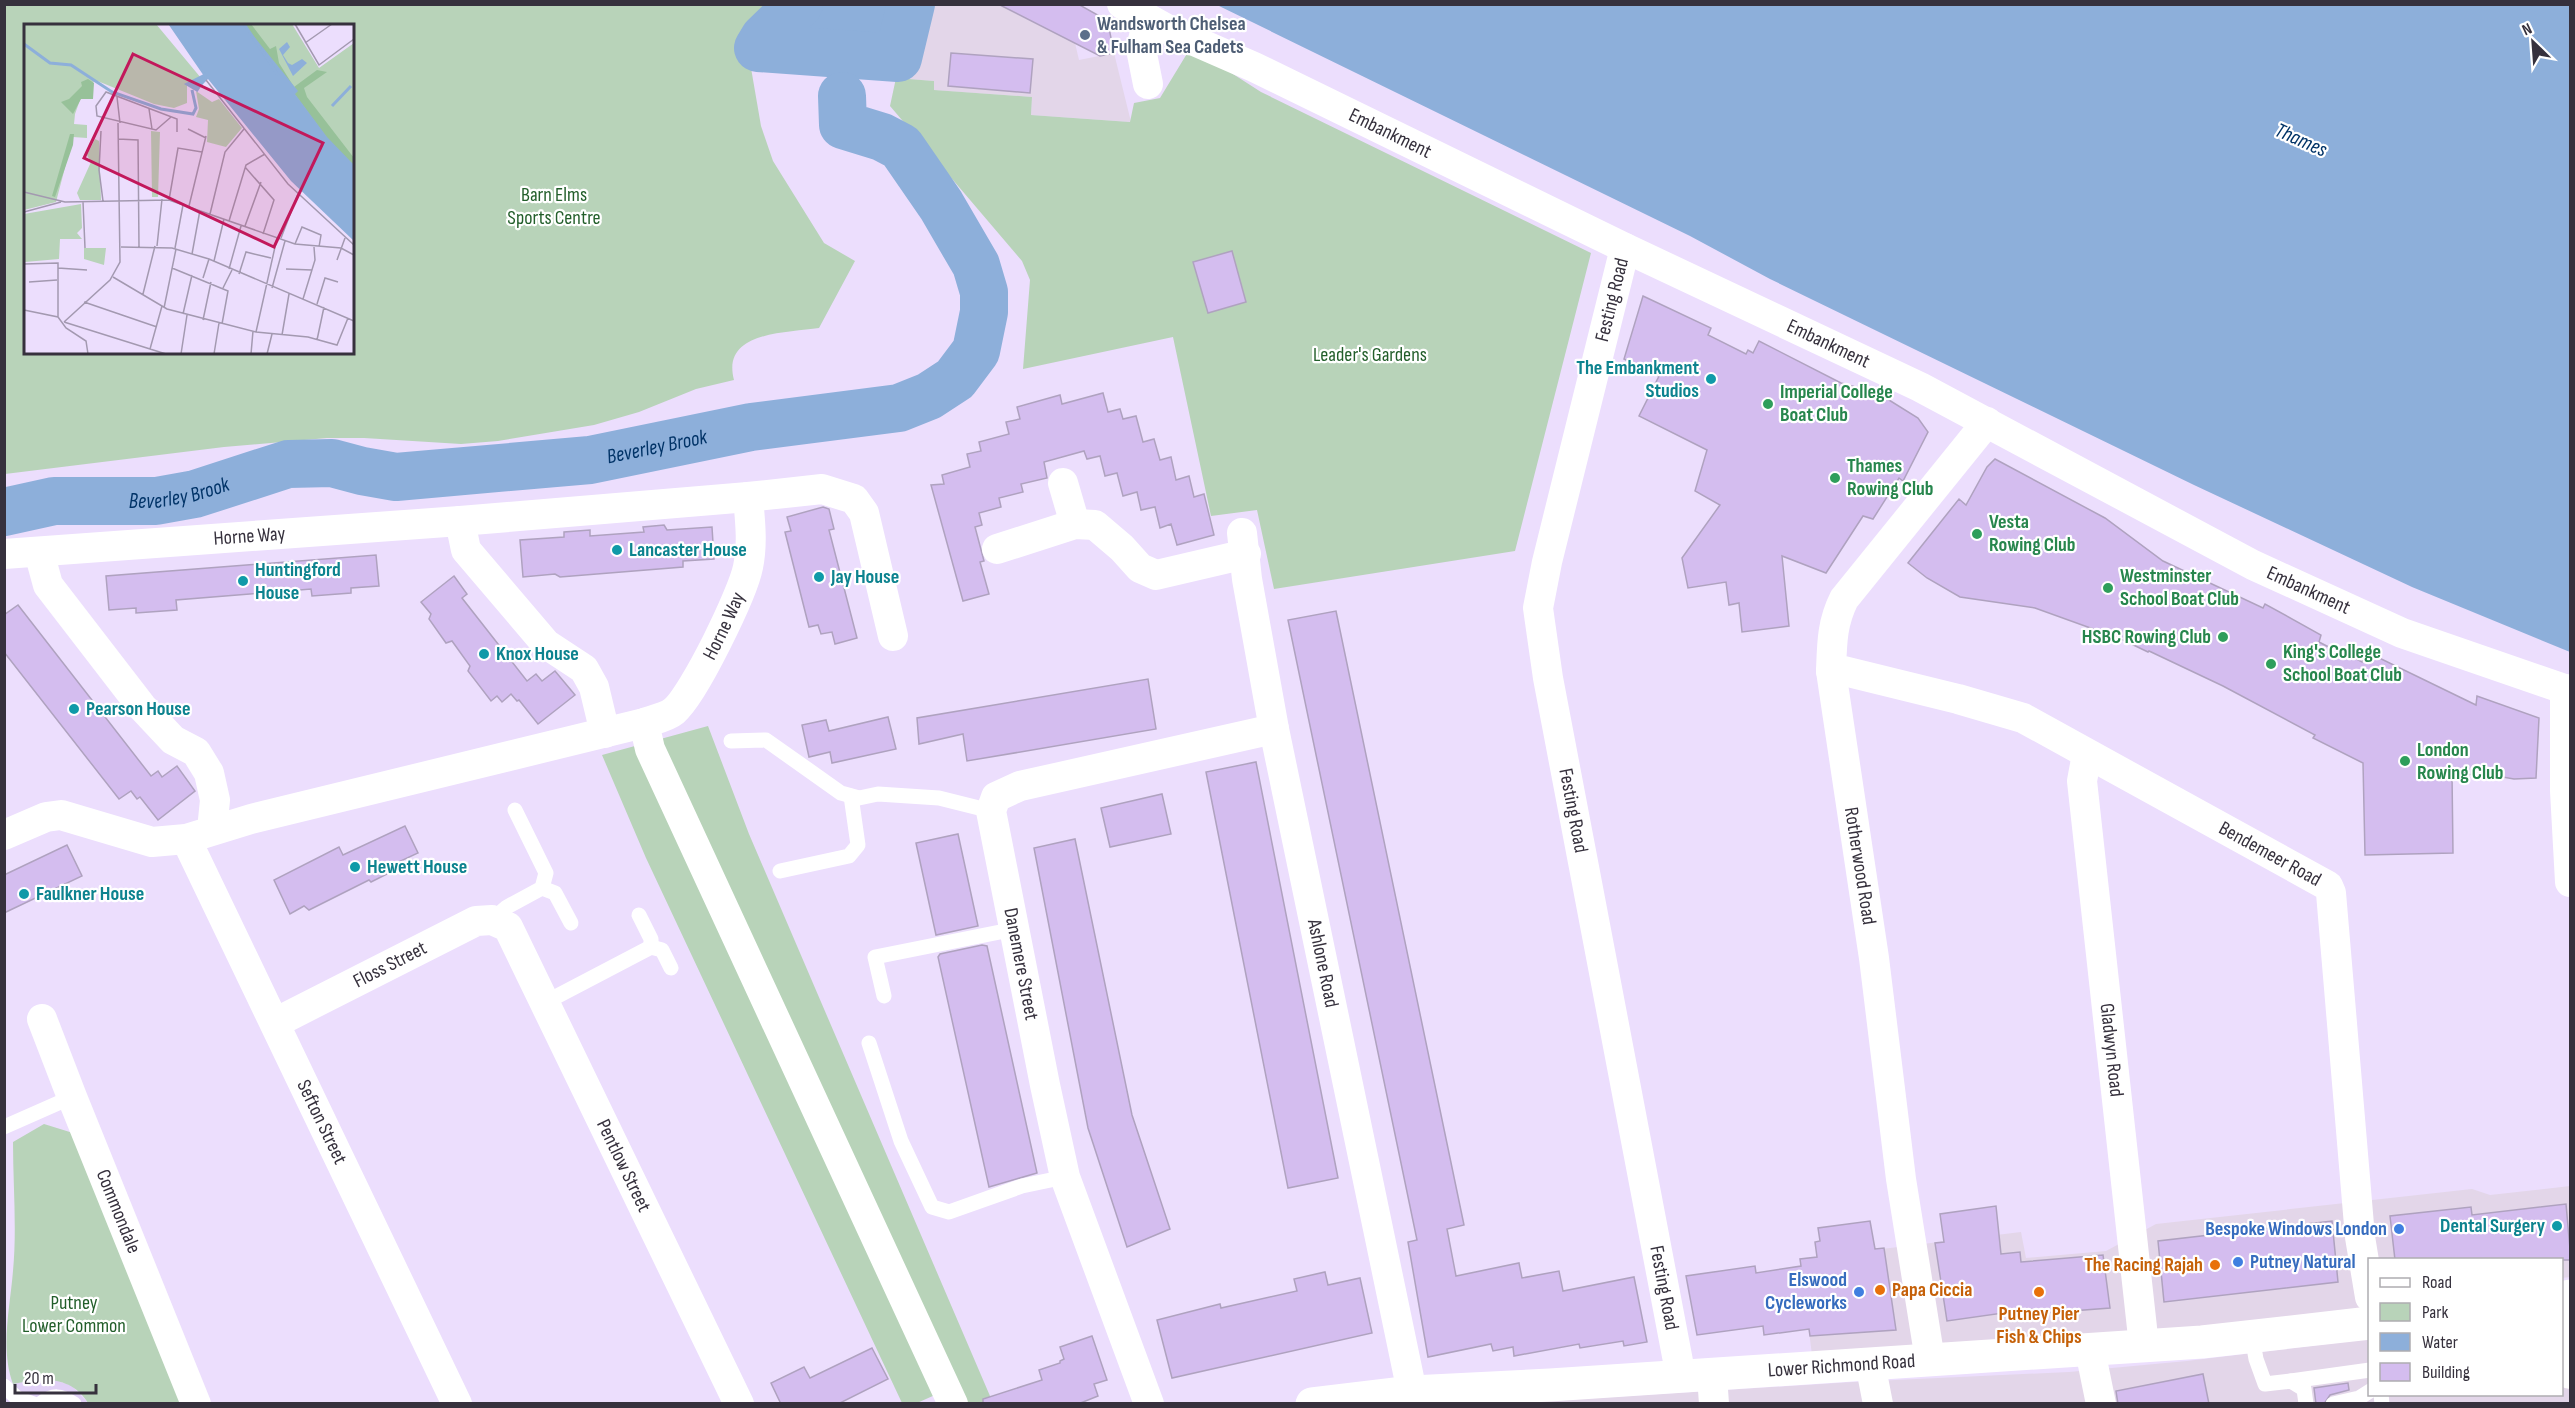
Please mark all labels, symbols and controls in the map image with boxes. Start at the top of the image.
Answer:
place label: Wandsworth Chelsea & Fulham Sea Cadets [1097,12,1246,59]
north arrow [2503,12,2563,72]
text: N [2519,19,2535,40]
inset map [24,24,354,354]
marker: Wandsworth Chelsea & Fulham Sea Cadets [1078,28,1092,42]
street label: Embankment [1345,103,1435,164]
water label: Thames [2271,118,2331,163]
park label: Barn Elms Sports Centre [507,183,601,230]
street label: Festing Road [1590,256,1634,344]
street label: Embankment [1783,314,1874,374]
park label: Leader's Gardens [1313,343,1427,367]
place label: The Embankment Studios [1576,356,1699,403]
marker: The Embankment Studios [1704,372,1718,386]
place label: Imperial College Boat Club [1780,380,1893,427]
marker: Imperial College Boat Club [1761,397,1775,411]
water label: Beverley Brook [604,424,710,469]
place label: Thames Rowing Club [1847,454,1934,501]
water label: Beverley Brook [129,471,233,514]
marker: Thames Rowing Club [1828,471,1842,485]
place label: Vesta Rowing Club [1989,510,2076,557]
street label: Horne Way [213,522,286,551]
marker: Vesta Rowing Club [1970,527,1984,541]
place label: Lancaster House [629,538,747,562]
marker: Lancaster House [610,543,624,557]
place label: Huntingford House [255,558,341,605]
street label: Embankment [2263,561,2354,620]
place label: Westminster School Boat Club [2120,564,2239,611]
place label: Jay House [830,565,899,589]
marker: Jay House [812,570,826,584]
marker: Huntingford House [236,574,250,588]
marker: Westminster School Boat Club [2101,581,2115,595]
street label: Horne Way [698,588,750,664]
place label: HSBC Rowing Club [2082,625,2211,649]
marker: HSBC Rowing Club [2216,630,2230,644]
place label: King's College School Boat Club [2283,640,2402,687]
place label: Knox House [496,642,579,666]
marker: Knox House [477,647,491,661]
marker: King's College School Boat Club [2264,657,2278,671]
place label: Pearson House [86,697,191,721]
marker: Pearson House [67,702,81,716]
place label: London Rowing Club [2417,738,2504,785]
marker: London Rowing Club [2398,754,2412,768]
street label: Festing Road [1553,766,1593,855]
street label: Rotherwood Road [1839,806,1881,926]
street label: Bendemeer Road [2215,816,2325,892]
place label: Hewett House [367,855,467,879]
marker: Hewett House [348,860,362,874]
place label: Faulkner House [36,882,144,906]
marker: Faulkner House [17,887,31,901]
street label: Danemere Street [998,906,1044,1022]
street label: Ashlone Road [1302,916,1344,1010]
street label: Floss Street [349,936,431,993]
street label: Gladwyn Road [2094,1002,2129,1098]
street label: Sefton Street [291,1076,352,1168]
street label: Pentlow Street [591,1115,656,1216]
street label: Commondale [91,1166,146,1257]
place label: Dental Surgery [2440,1214,2546,1238]
place label: Bespoke Windows London [2205,1217,2387,1241]
marker: Dental Surgery [2550,1219,2564,1233]
marker: Bespoke Windows London [2392,1222,2406,1236]
street label: Festing Road [1644,1244,1684,1332]
place label: Putney Natural [2250,1250,2355,1274]
place label: The Racing Rajah [2084,1253,2203,1277]
marker: Putney Natural [2231,1255,2245,1269]
marker: The Racing Rajah [2208,1258,2222,1272]
legend [2368,1258,2563,1396]
place label: Elswood Cycleworks [1765,1268,1847,1315]
text: Road [2422,1272,2452,1293]
place label: Papa Ciccia [1892,1278,1972,1302]
marker: Papa Ciccia [1873,1283,1887,1297]
marker: Elswood Cycleworks [1852,1285,1866,1299]
marker: Putney Pier Fish & Chips [2032,1285,2046,1299]
park label: Putney Lower Common [22,1291,126,1338]
place label: Putney Pier Fish & Chips [1996,1302,2082,1349]
text: Park [2422,1302,2448,1323]
text: Water [2422,1332,2458,1353]
street label: Lower Richmond Road [1767,1349,1916,1383]
scale bar [15,1357,96,1395]
text: Building [2422,1362,2470,1383]
text: 20 m [24,1368,54,1389]

